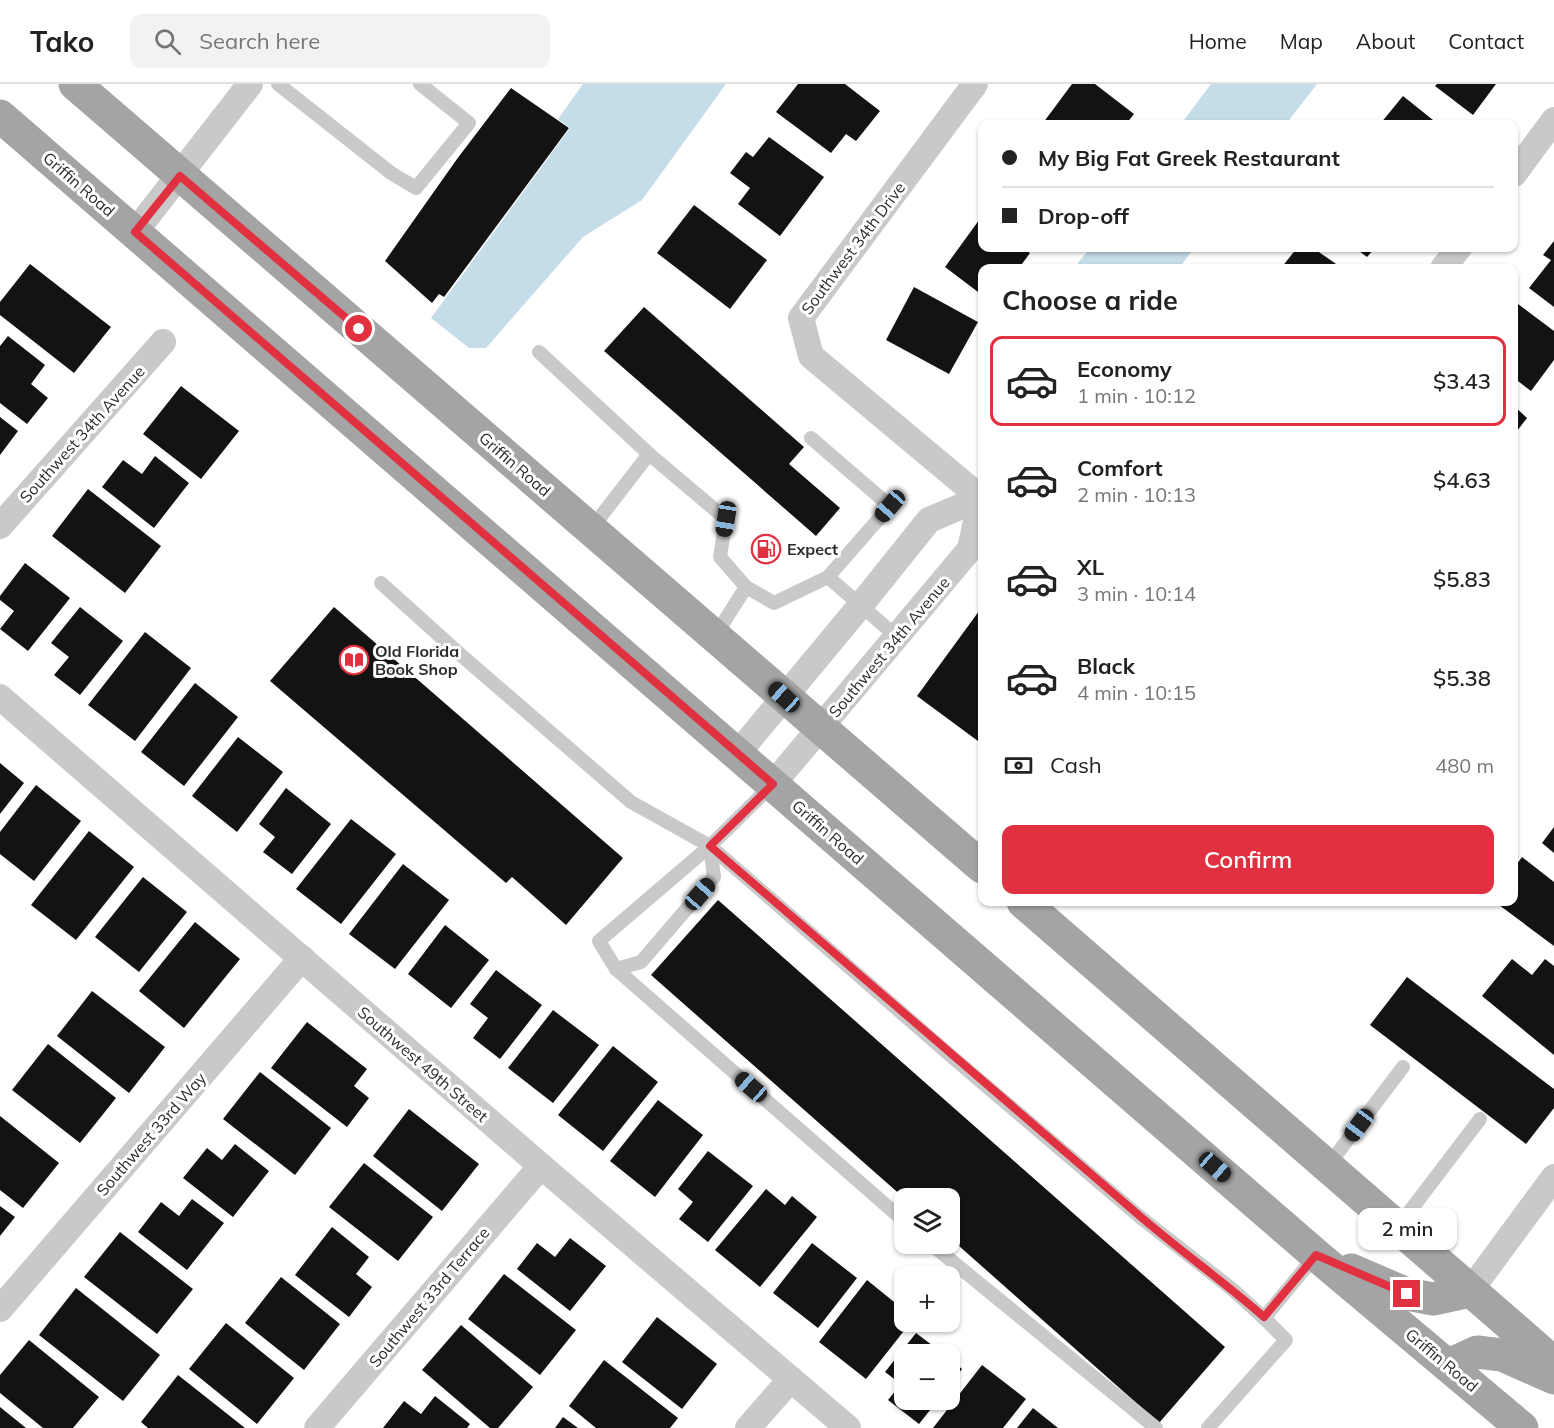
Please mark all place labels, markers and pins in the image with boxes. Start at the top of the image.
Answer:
fuel station icon: Expect [750,533,782,565]
place label: Expect [787,539,838,559]
place label: Old Florida Book Shop [375,641,459,679]
library icon: Old Florida Book Shop [338,644,370,676]

